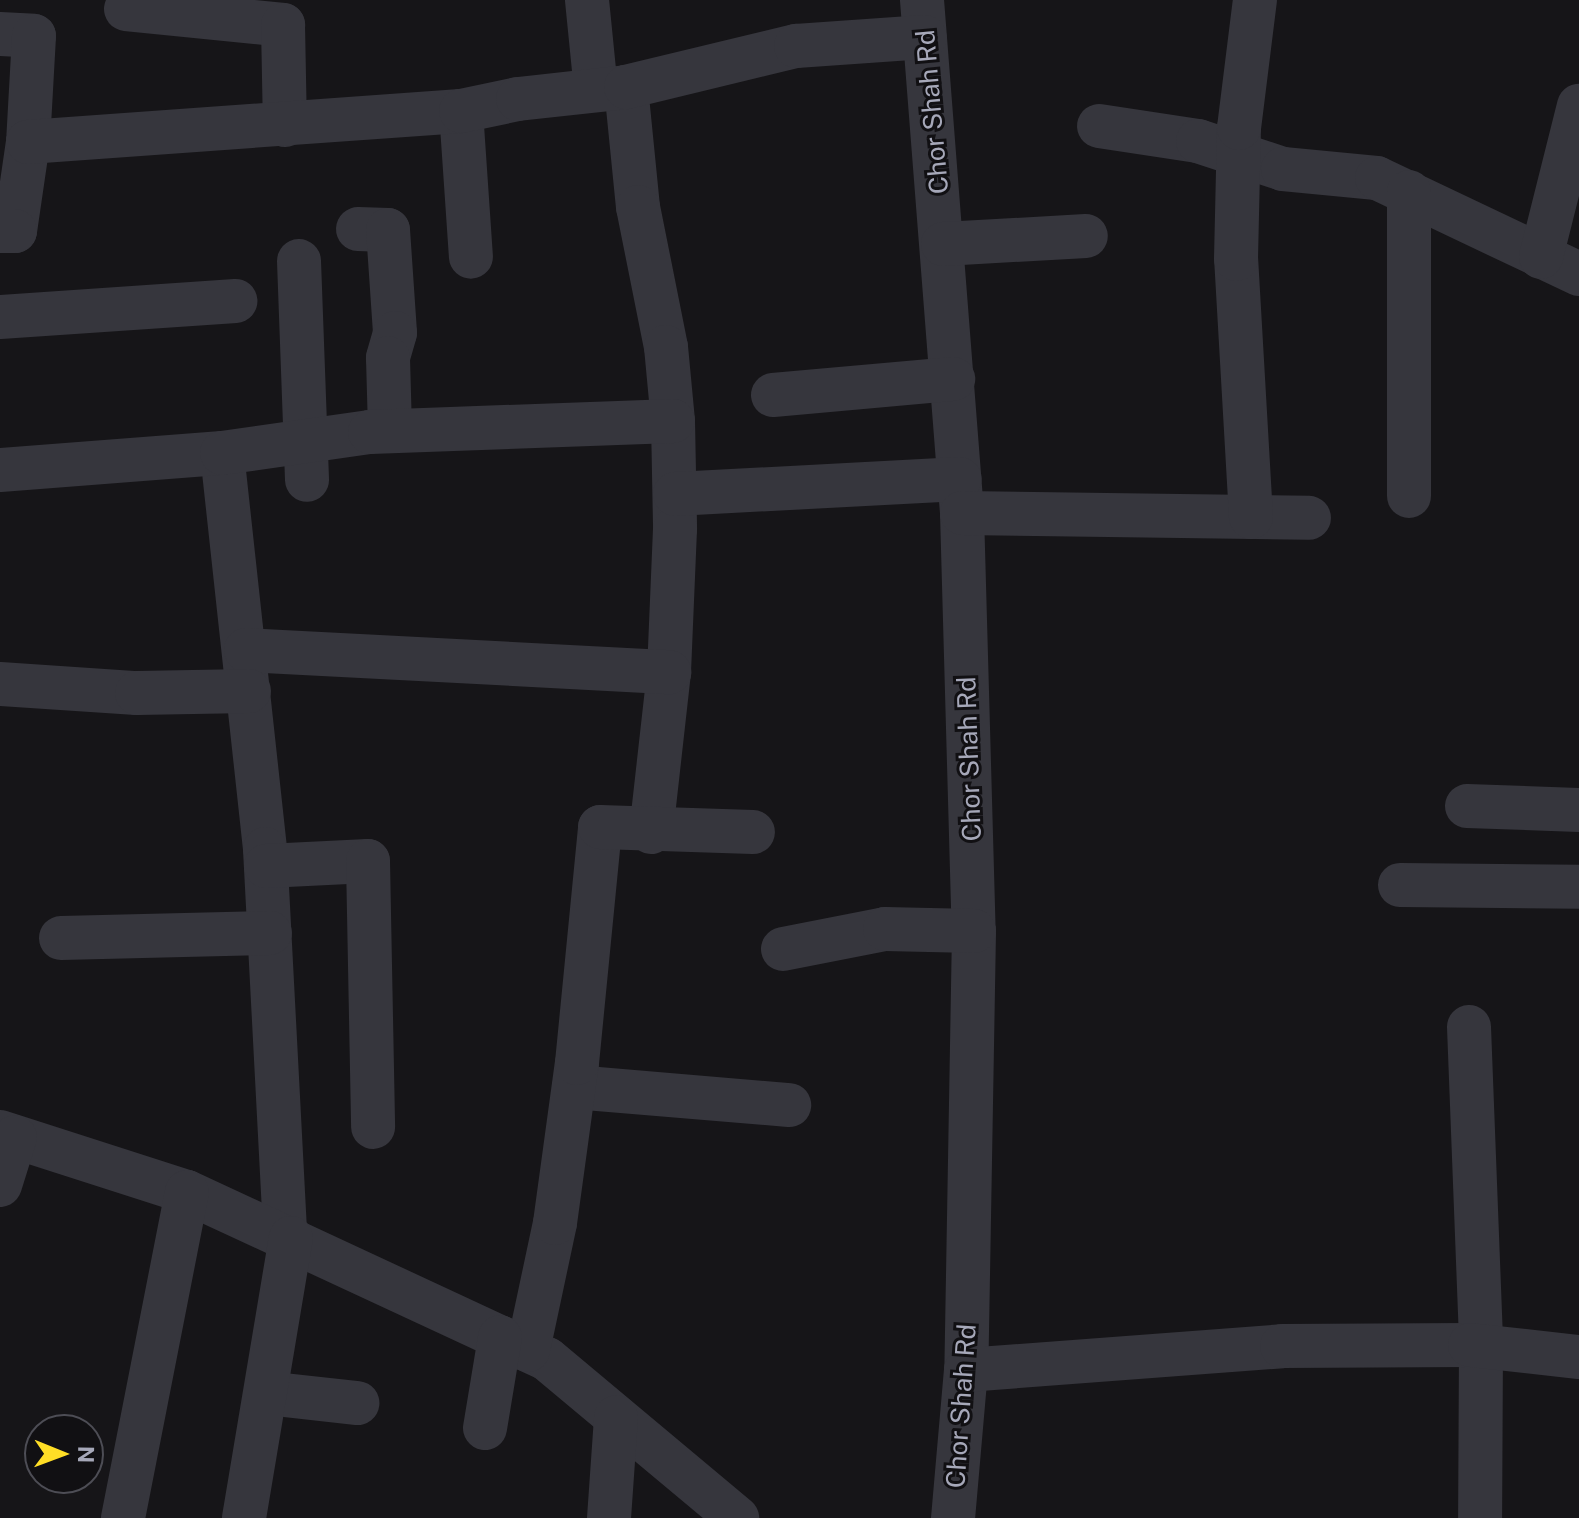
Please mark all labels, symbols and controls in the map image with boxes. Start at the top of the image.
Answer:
street label: Chor Shah Rd [909,29,955,195]
street label: Chor Shah Rd [951,676,987,842]
street label: Chor Shah Rd [940,1323,982,1489]
north arrow [24,1414,104,1494]
text: N [73,1446,99,1463]

